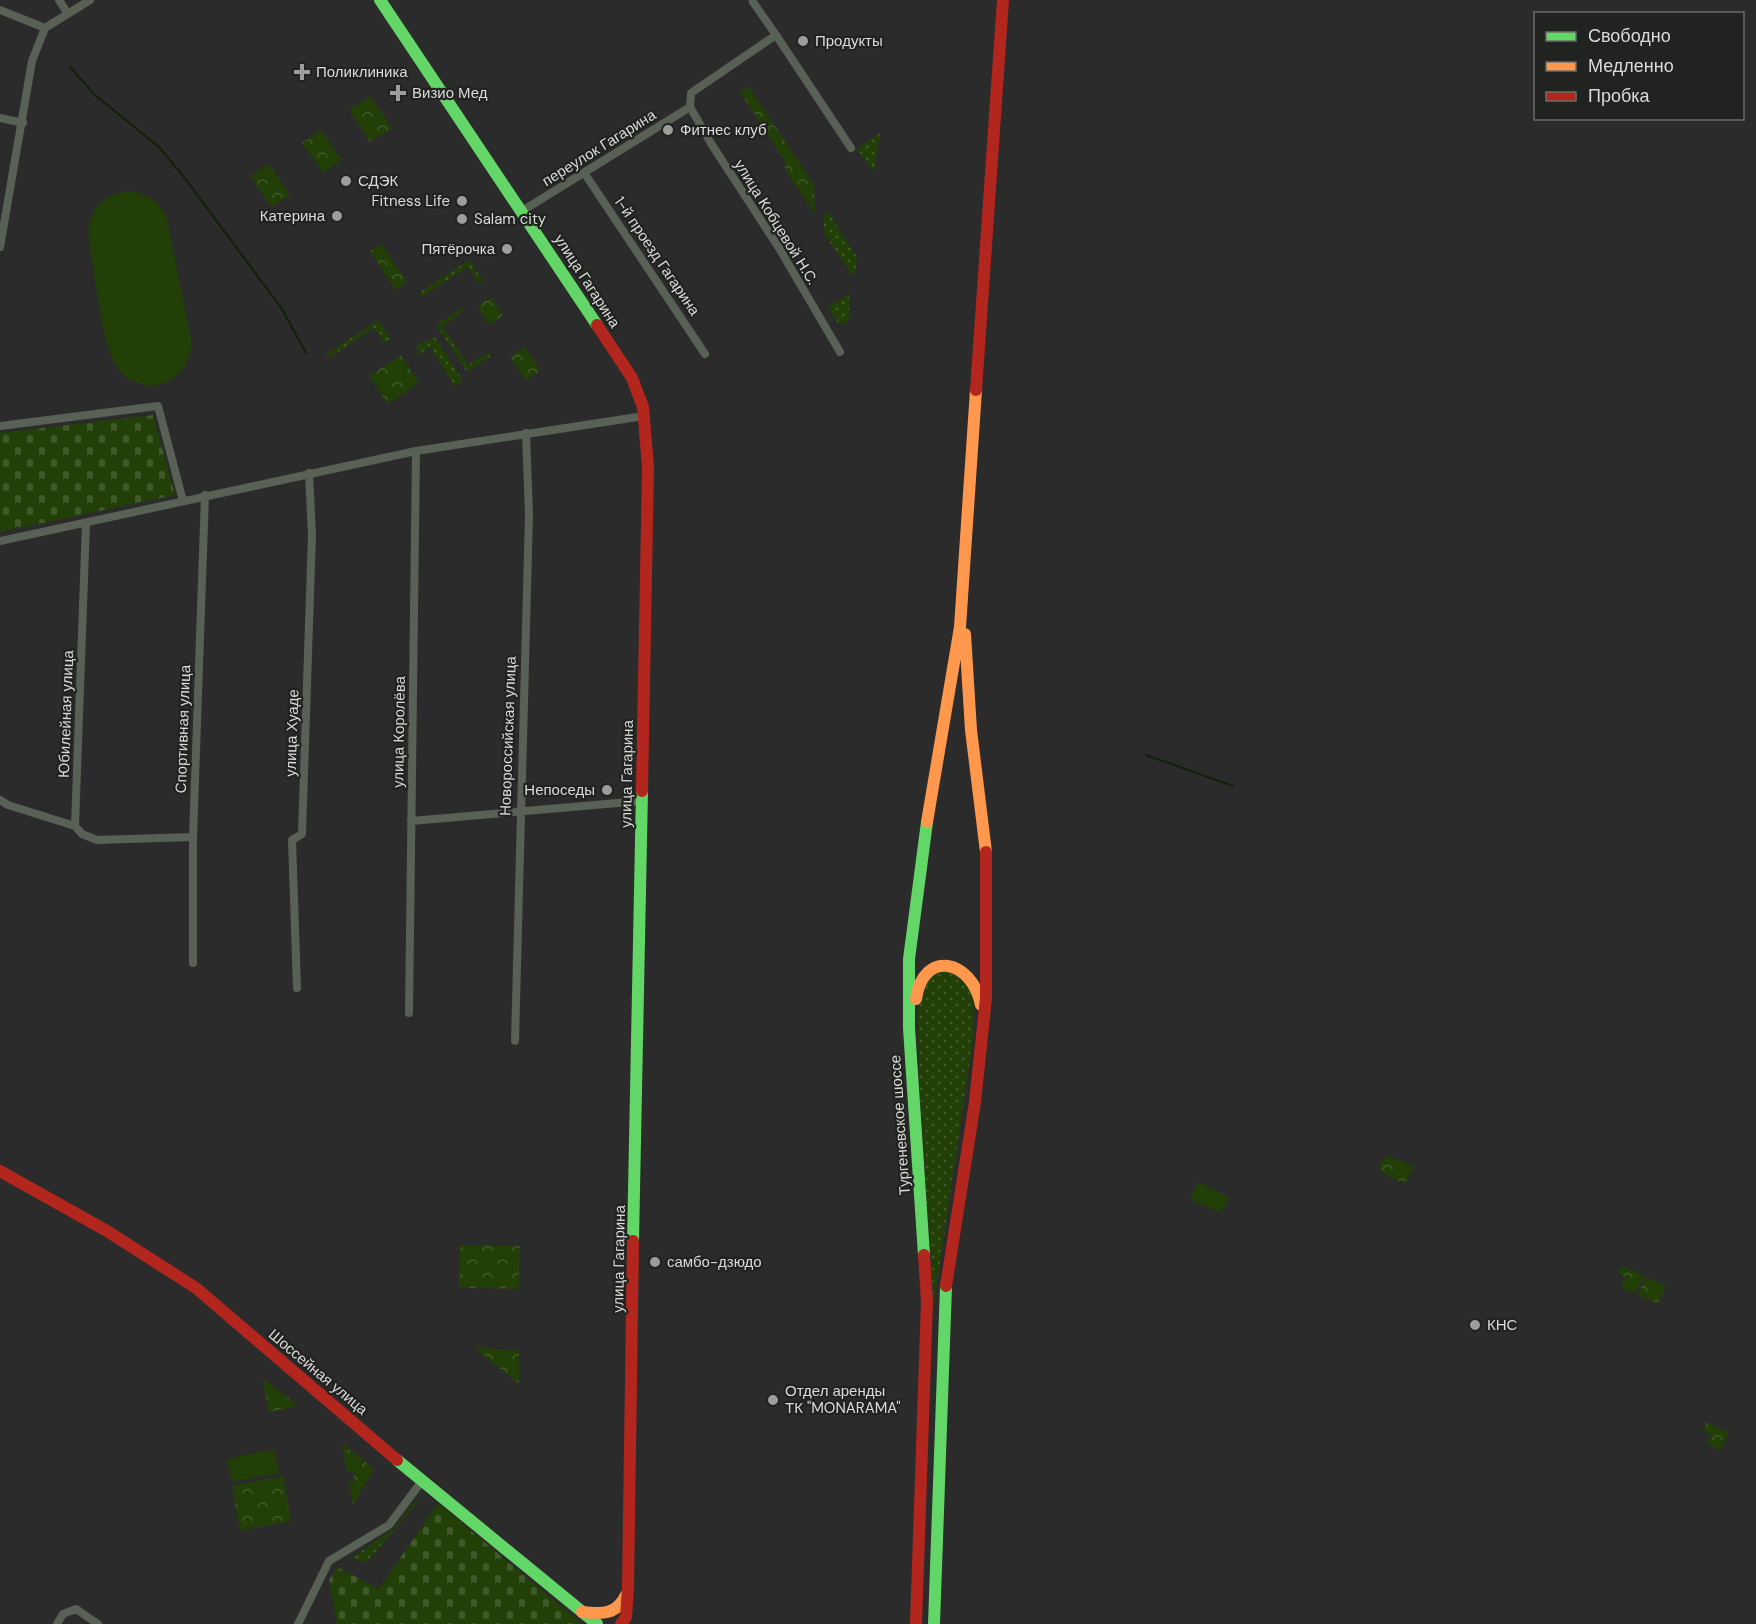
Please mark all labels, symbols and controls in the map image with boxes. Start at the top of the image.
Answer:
legend [1534,12,1744,120]
text: Свободно [1588,24,1671,48]
place label: Продукты [815,31,883,51]
marker: Продукты [796,34,810,48]
text: Медленно [1588,54,1674,78]
place label: Поликлиника [316,62,408,82]
marker: Поликлиника [293,63,311,81]
place label: Визио Мед [412,83,488,103]
marker: Визио Мед [389,84,407,102]
text: Пробка [1588,84,1651,108]
street label: переулок Гагарина [538,105,660,191]
place label: Фитнес клуб [680,120,767,140]
marker: Фитнес клуб [661,123,675,137]
street label: улица Кобцевой Н.С. [729,156,823,288]
place label: СДЭК [358,171,398,191]
marker: СДЭК [339,174,353,188]
place label: Fitness Life [371,191,450,211]
street label: 1-й проезд Гагарина [610,192,705,320]
marker: Fitness Life [455,194,469,208]
place label: Катерина [260,206,326,226]
marker: Катерина [330,209,344,223]
place label: Salam city [474,209,547,229]
marker: Salam city [455,212,469,226]
street label: улица Гагарина [549,230,625,332]
place label: Пятёрочка [421,239,496,259]
marker: Пятёрочка [500,242,514,256]
street label: Юбилейная улица [54,649,78,778]
street label: Новороссийская улица [495,655,521,816]
street label: Спортивная улица [171,664,195,794]
street label: улица Королёва [388,675,410,788]
street label: улица Хуаде [280,689,304,777]
street label: улица Гагарина [616,719,638,828]
place label: Непоседы [524,780,595,800]
marker: Непоседы [600,783,614,797]
street label: Тургеневское шоссе [885,1054,915,1196]
street label: улица Гагарина [608,1204,630,1313]
place label: самбо-дзюдо [667,1252,762,1272]
marker: самбо-дзюдо [648,1255,662,1269]
place label: КНС [1487,1315,1518,1335]
marker: КНС [1468,1318,1482,1332]
street label: Шоссейная улица [264,1325,372,1420]
place label: Отдел аренды ТК "MONARAMA" [785,1381,901,1418]
marker: Отдел аренды ТК "MONARAMA" [766,1393,780,1407]

